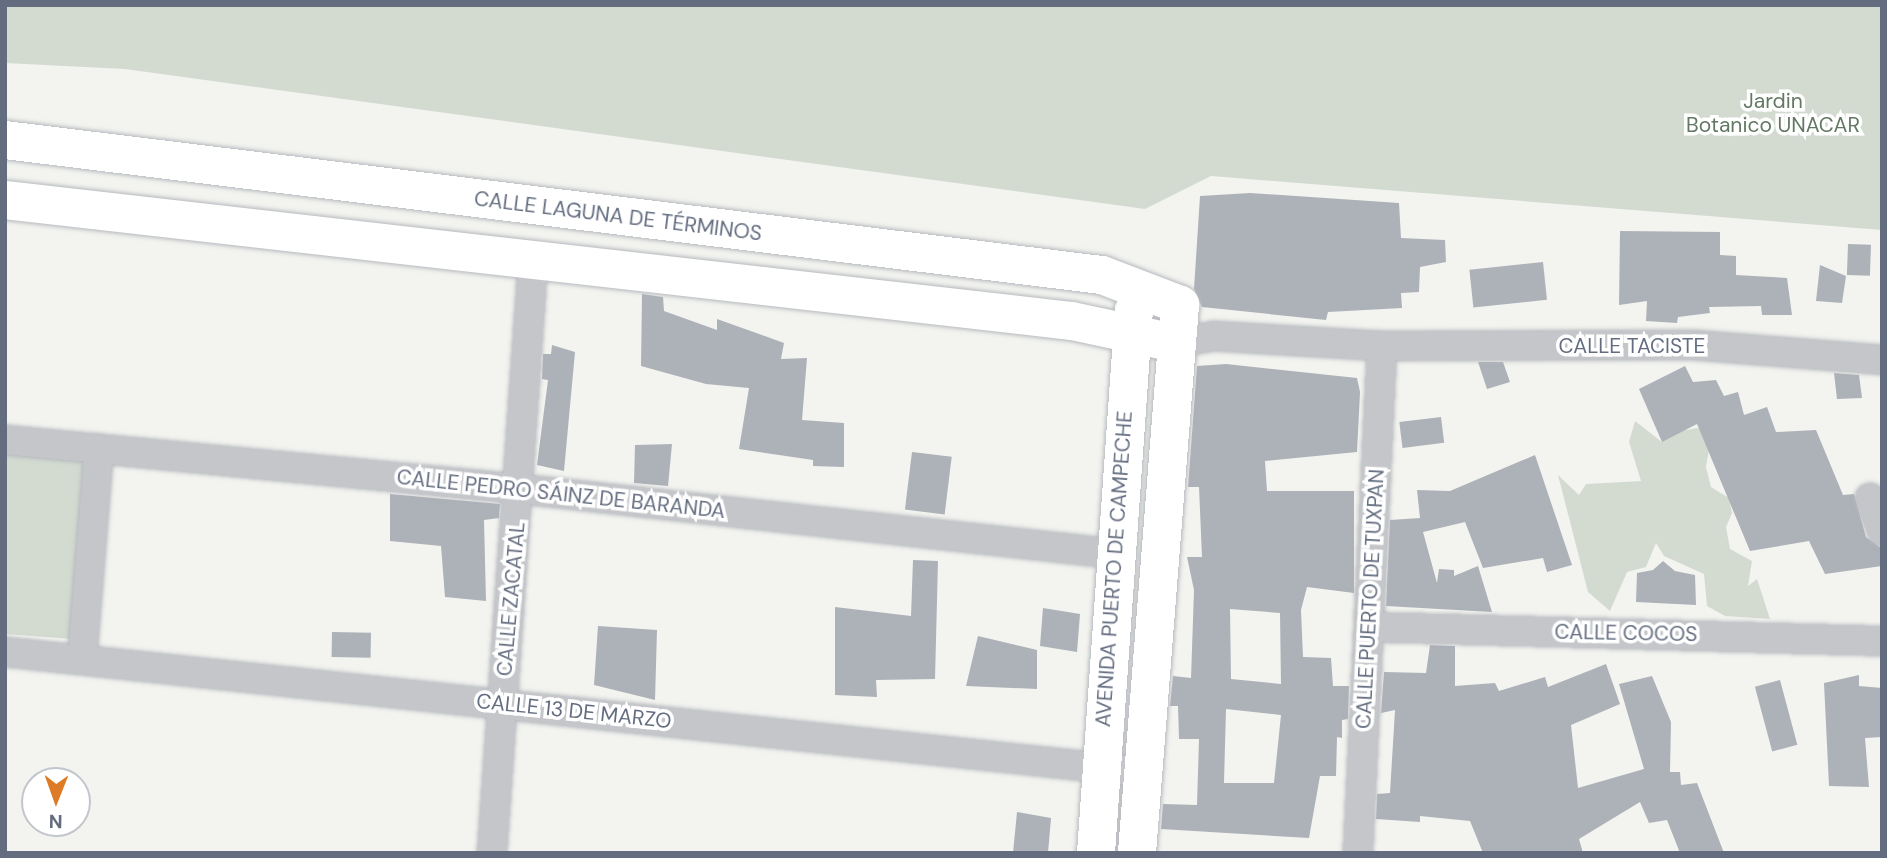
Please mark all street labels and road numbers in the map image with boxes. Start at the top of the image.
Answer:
street label: CALLE LAGUNA DE TÉRMINOS [473,186,763,246]
street label: CALLE TACISTE [1559,333,1705,359]
street label: AVENIDA PUERTO DE CAMPECHE [1090,410,1138,728]
street label: CALLE PEDRO SÁINZ DE BARANDA [396,464,726,524]
street label: CALLE PUERTO DE TUXPAN [1351,468,1389,730]
street label: CALLE ZACATAL [492,521,530,677]
street label: CALLE COCOS [1554,619,1698,647]
street label: CALLE 13 DE MARZO [475,688,673,734]

